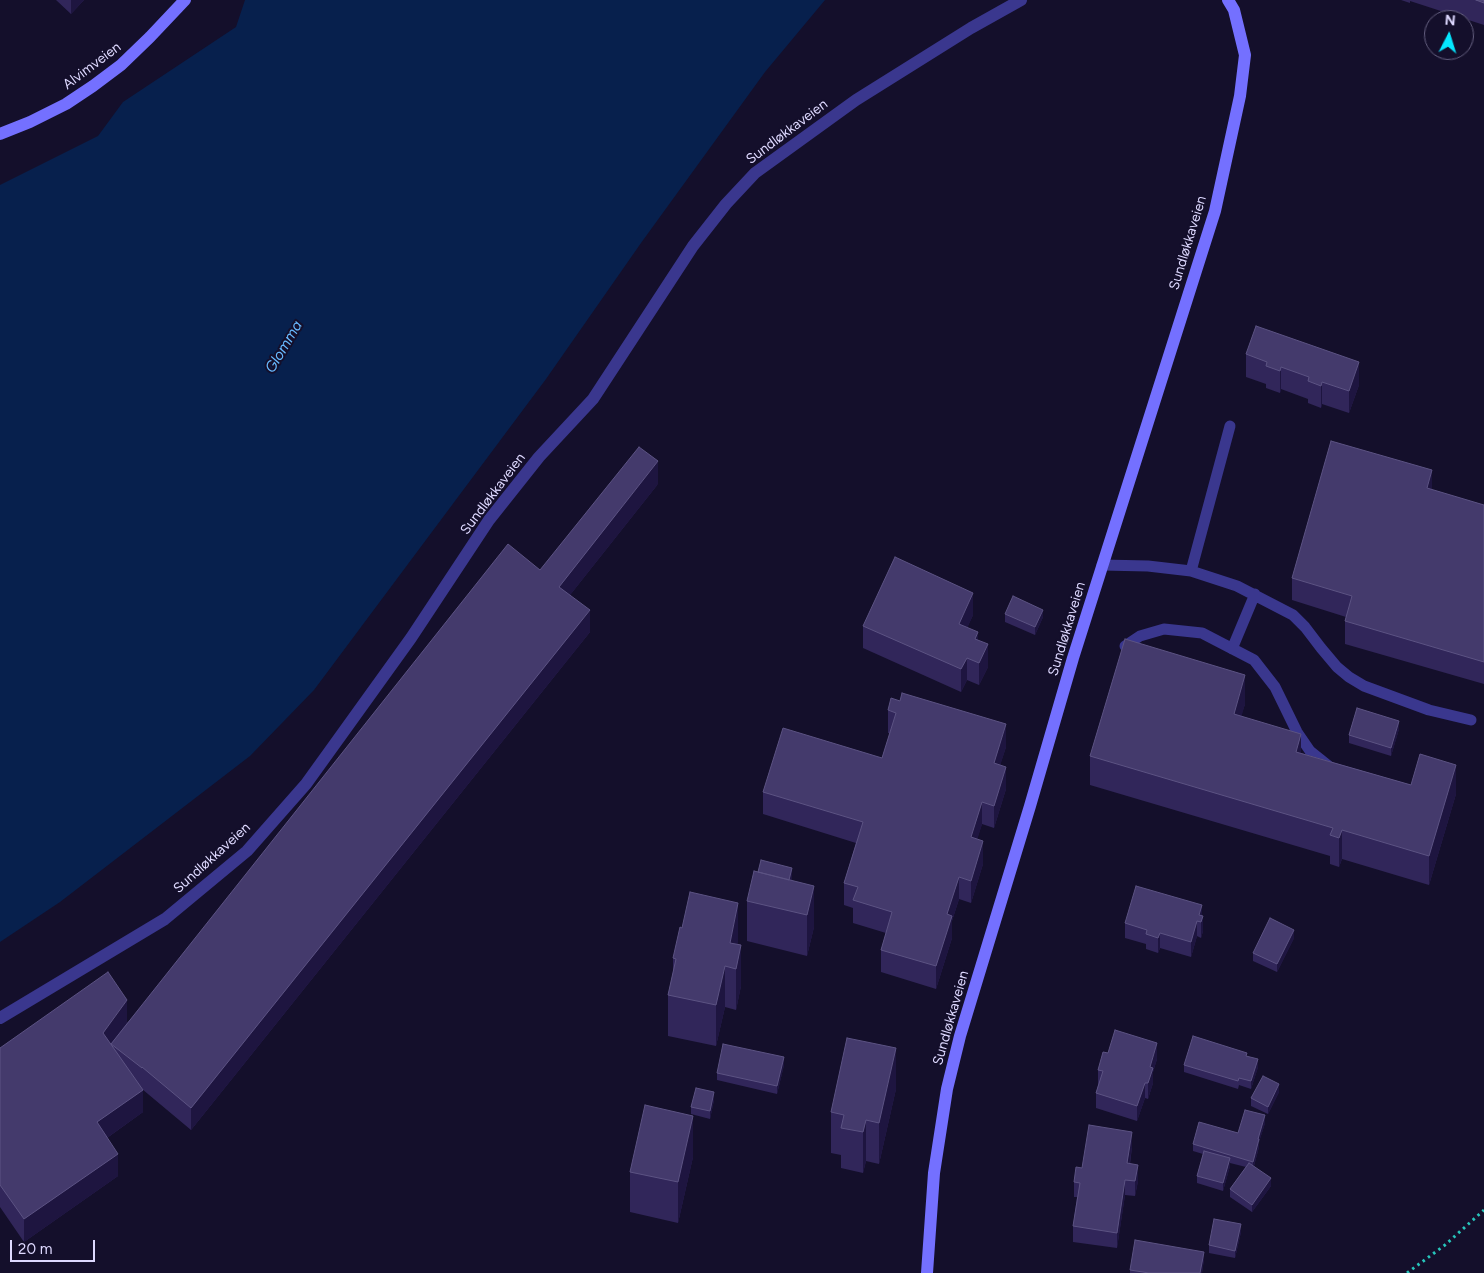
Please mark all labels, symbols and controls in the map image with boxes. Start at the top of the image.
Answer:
north arrow [1424,10,1474,60]
text: N [1444,12,1456,29]
street label: Alvimveien [60,39,124,93]
street label: Sundløkkaveien [743,96,831,168]
street label: Sundløkkaveien [1166,194,1210,292]
water label: Glomma [261,318,307,376]
street label: Sundløkkaveien [457,450,529,538]
street label: Sundløkkaveien [1045,580,1089,678]
street label: Sundløkkaveien [170,819,254,897]
street label: Sundløkkaveien [929,969,973,1067]
scale bar [12,1230,98,1262]
text: 20 m [18,1240,52,1258]

